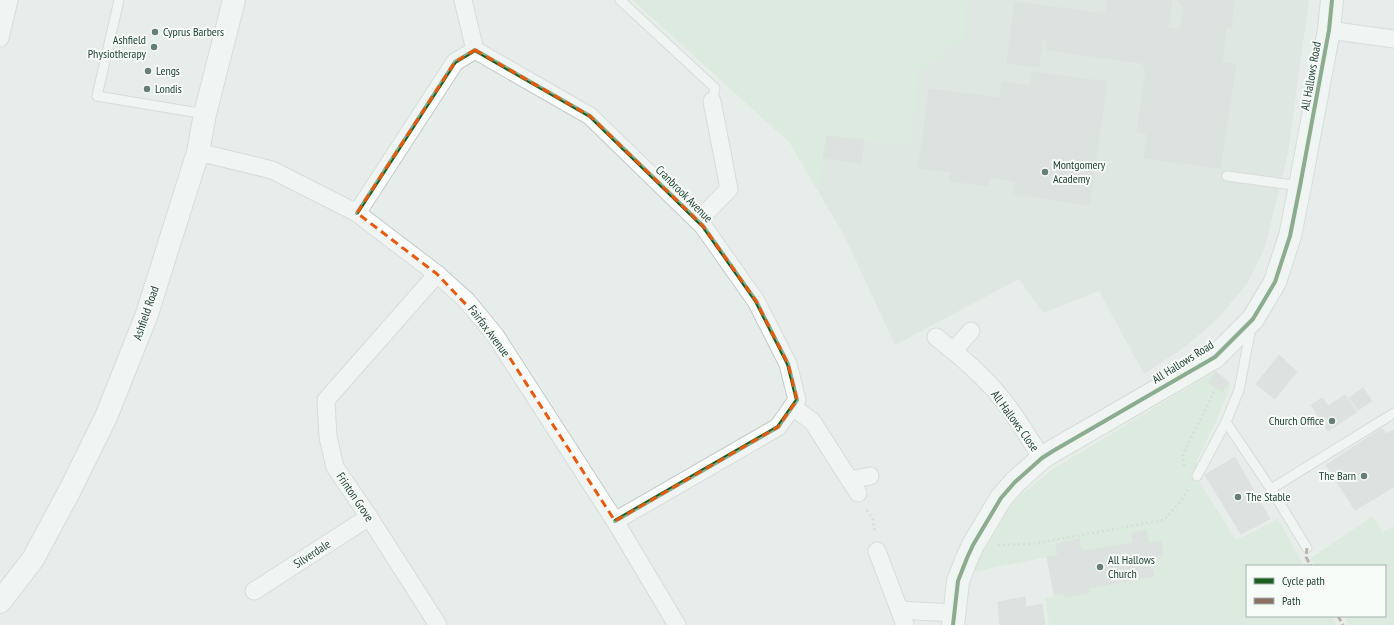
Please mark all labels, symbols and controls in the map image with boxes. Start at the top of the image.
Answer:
place label: Cyprus Barbers [163,24,224,39]
marker: Cyprus Barbers [150,27,160,37]
place label: Ashfield Physiotherapy [88,32,146,61]
street label: All Hallows Road [1297,40,1324,112]
marker: Ashfield Physiotherapy [149,42,159,52]
place label: Lengs [156,63,180,78]
marker: Lengs [143,66,153,76]
place label: Londis [155,81,182,96]
marker: Londis [142,84,152,94]
place label: Montgomery Academy [1053,157,1106,186]
street label: Cranbrook Avenue [653,162,716,225]
marker: Montgomery Academy [1040,167,1050,177]
street label: Ashfield Road [129,284,162,342]
street label: Fairfax Avenue [465,302,514,360]
street label: All Hallows Road [1149,337,1216,386]
street label: All Hallows Close [988,387,1043,454]
place label: Church Office [1269,413,1324,428]
marker: Church Office [1327,416,1337,426]
place label: The Barn [1319,468,1356,483]
street label: Frinton Grove [333,469,377,524]
marker: The Barn [1359,471,1369,481]
place label: The Stable [1246,489,1290,504]
marker: The Stable [1233,492,1243,502]
street label: Silverdale [290,536,333,571]
place label: All Hallows Church [1108,552,1155,581]
marker: All Hallows Church [1095,562,1105,572]
legend [1246,565,1386,617]
text: Cycle path [1282,573,1325,588]
text: Path [1282,593,1300,608]

